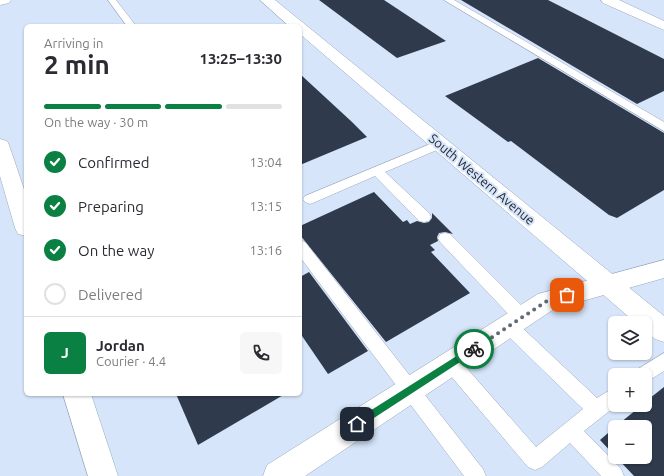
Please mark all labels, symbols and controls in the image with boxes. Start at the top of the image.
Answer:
text: Arriving in [44,36,103,50]
text: 2 min [44,50,110,79]
text: 13:25–13:30 [199,50,282,67]
text: On the way · 30 m [44,115,148,129]
street label: South Western Avenue [426,131,538,227]
icon: check [44,151,66,173]
text: Confirmed [78,154,150,171]
text: 13:04 [249,155,282,169]
icon: check [44,195,66,217]
text: Preparing [78,198,144,215]
text: 13:15 [249,199,282,213]
icon: check [44,239,66,261]
text: On the way [78,242,154,259]
text: 13:16 [249,243,282,257]
pin [550,278,584,312]
icon: bag [556,284,578,306]
text: Delivered [78,286,143,303]
map controls [608,316,652,464]
button: layers [608,316,652,360]
courier [454,329,494,369]
button: phone [240,332,282,374]
text: Jordan [96,337,145,354]
icon: bike [463,338,485,360]
text: J [61,344,69,361]
text: Courier · 4.4 [96,354,166,368]
button: + [608,368,652,412]
pin [340,407,374,441]
icon: home [346,413,368,435]
button: − [608,420,652,464]

